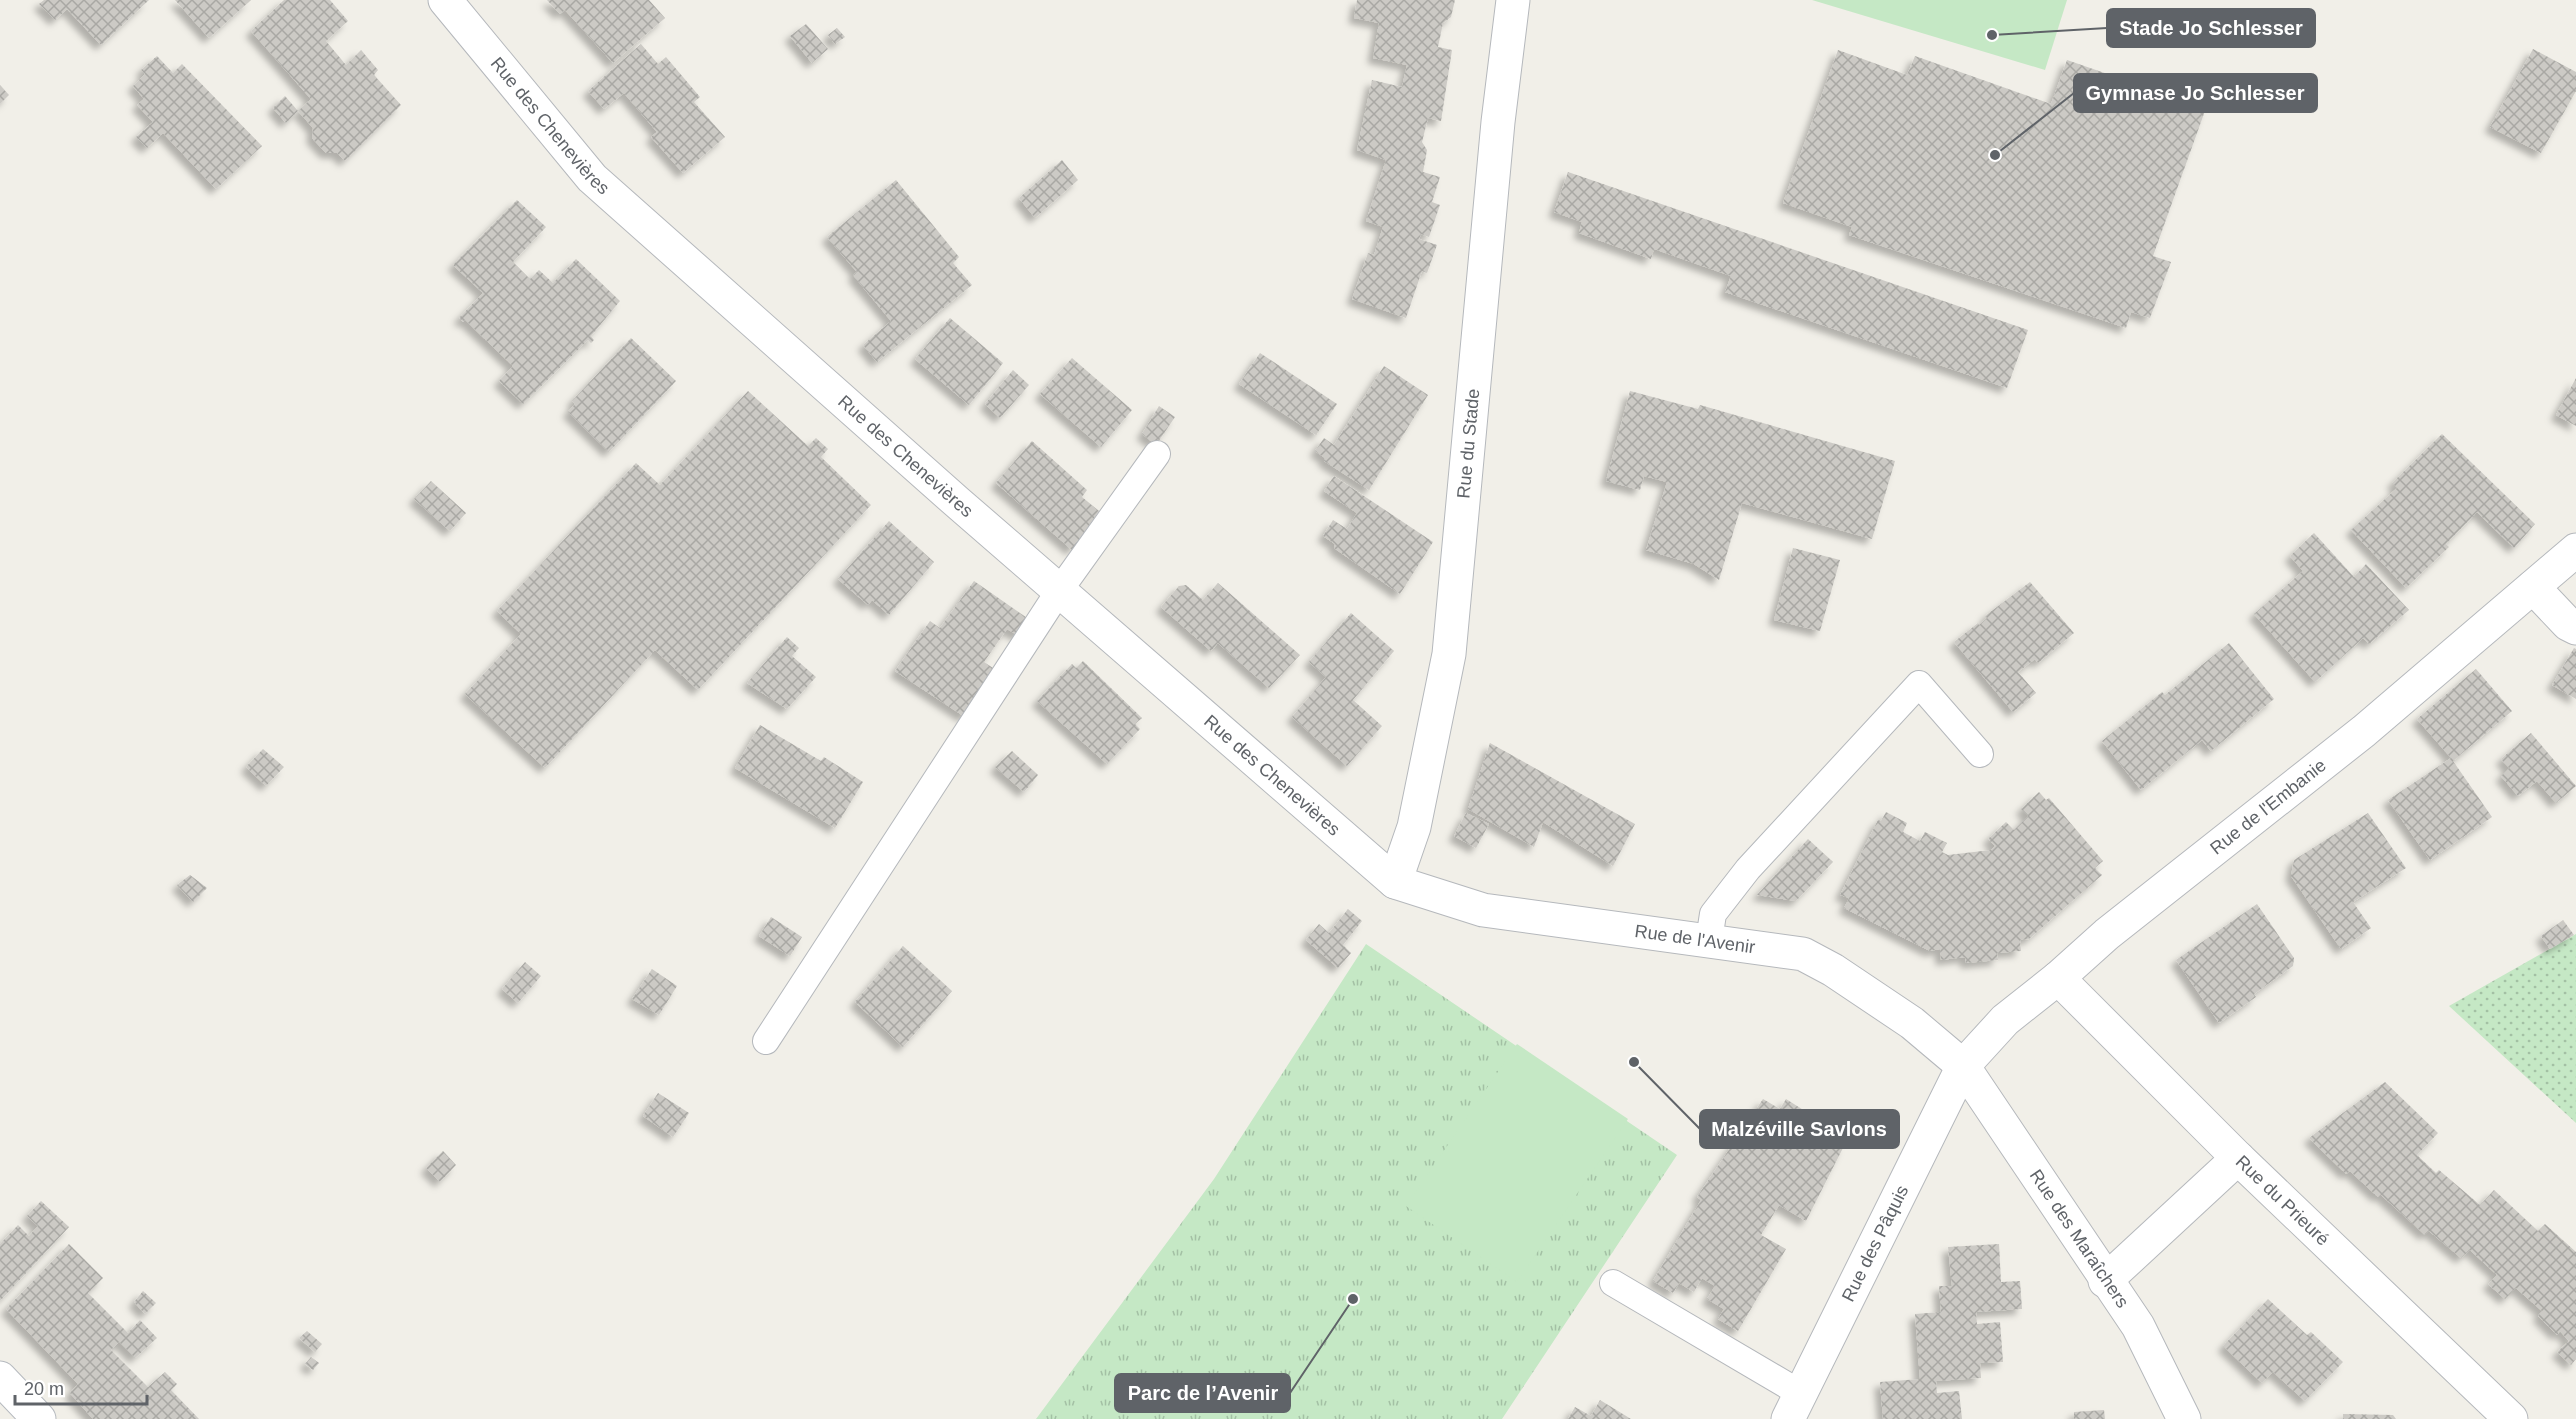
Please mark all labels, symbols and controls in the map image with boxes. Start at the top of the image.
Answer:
callout: Stade Jo Schlesser [2107,9,2315,47]
text: Stade Jo Schlesser [2119,17,2303,39]
street label: Rue des Chenevières [487,53,613,199]
callout: Gymnase Jo Schlesser [2074,74,2317,112]
text: Gymnase Jo Schlesser [2085,82,2305,104]
street label: Rue du Stade [1453,388,1483,499]
street label: Rue des Chenevières [834,391,977,521]
street label: Rue des Chenevières [1200,711,1344,840]
street label: Rue de l'Embanie [2206,755,2330,859]
street label: Rue de l'Avenir [1633,921,1756,957]
callout: Malzéville Savlons [1700,1110,1899,1148]
text: Malzéville Savlons [1711,1118,1887,1140]
street label: Rue du Prieuré [2232,1151,2333,1250]
street label: Rue des Maraîchers [2026,1166,2133,1311]
street label: Rue des Pâquis [1838,1182,1912,1305]
scale bar [15,1368,147,1406]
callout: Parc de l’Avenir [1115,1374,1290,1412]
text: 20 m [24,1379,64,1399]
text: Parc de l’Avenir [1128,1382,1278,1404]

